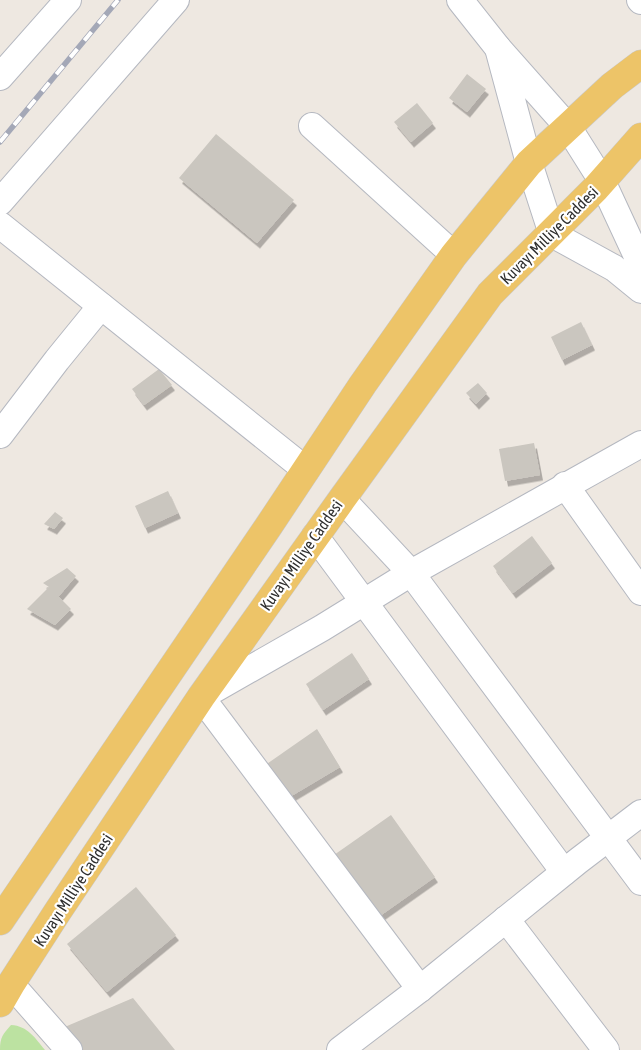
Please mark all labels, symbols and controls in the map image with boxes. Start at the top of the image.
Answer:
street label: Kuvayı Milliye Caddesi [496,182,602,288]
street label: Kuvayı Milliye Caddesi [256,496,347,614]
street label: Kuvayı Milliye Caddesi [30,830,117,950]

